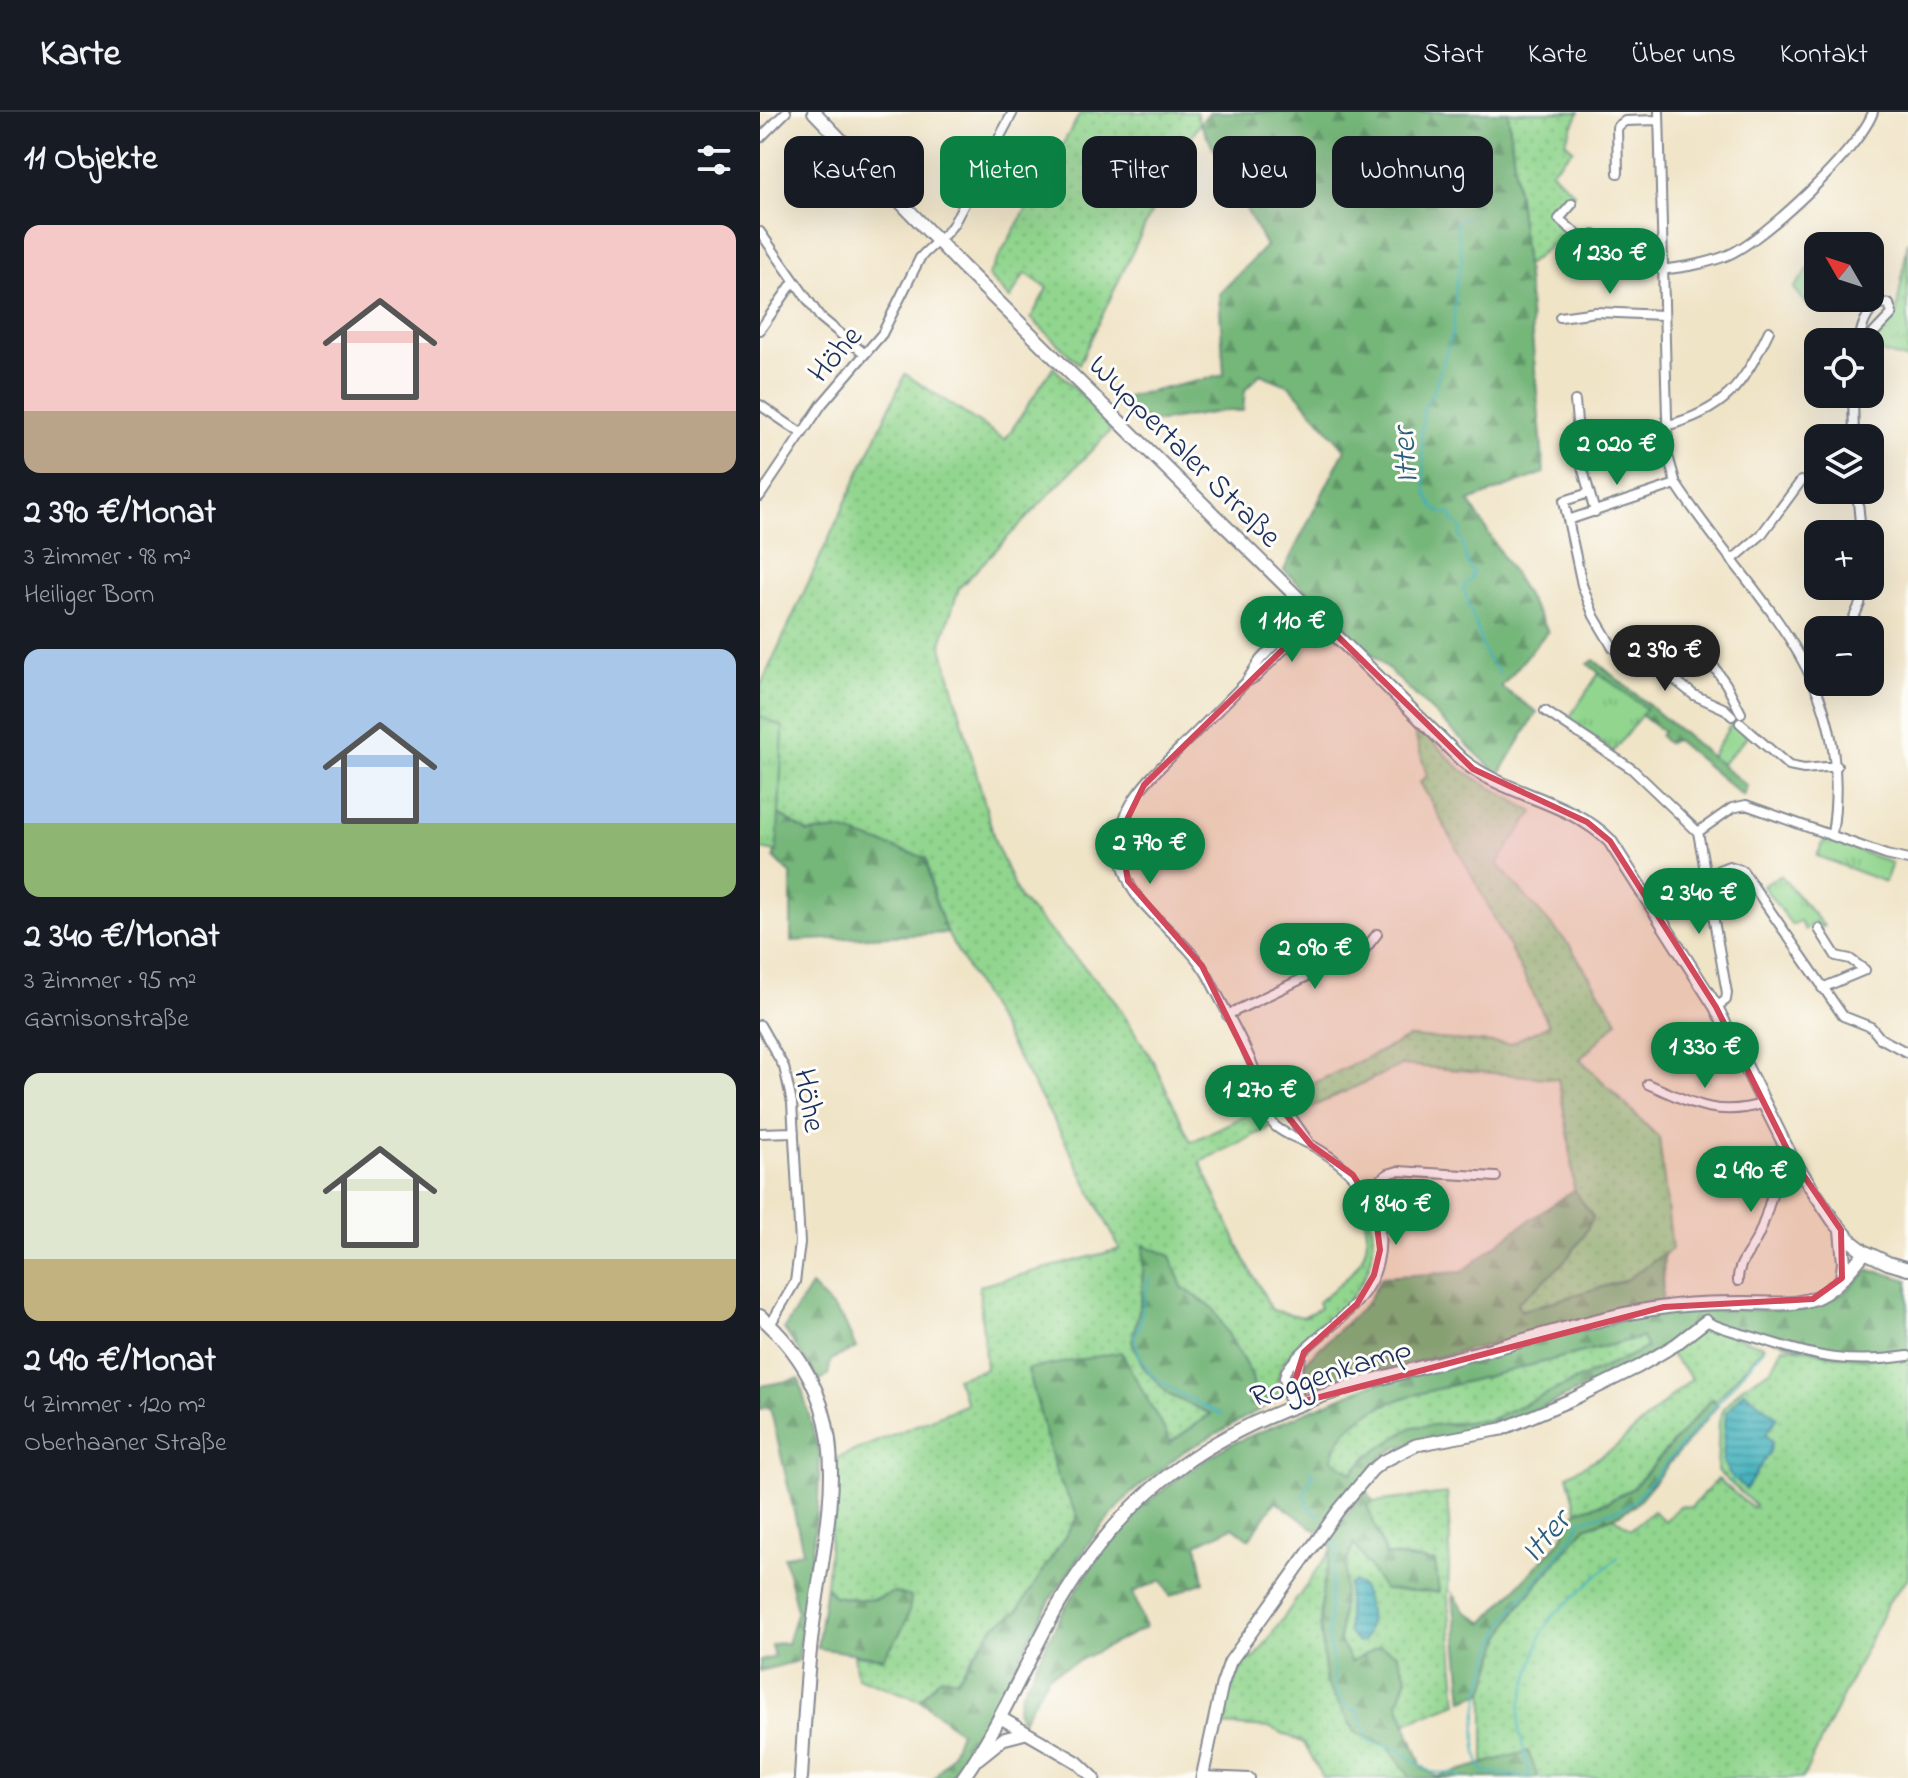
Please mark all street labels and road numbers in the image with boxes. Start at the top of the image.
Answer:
street label: Höhe [798,315,876,395]
street label: Wuppertaler Straße [1076,345,1292,561]
street label: Höhe [779,1065,836,1137]
street label: Roggenkamp [1245,1326,1418,1422]

